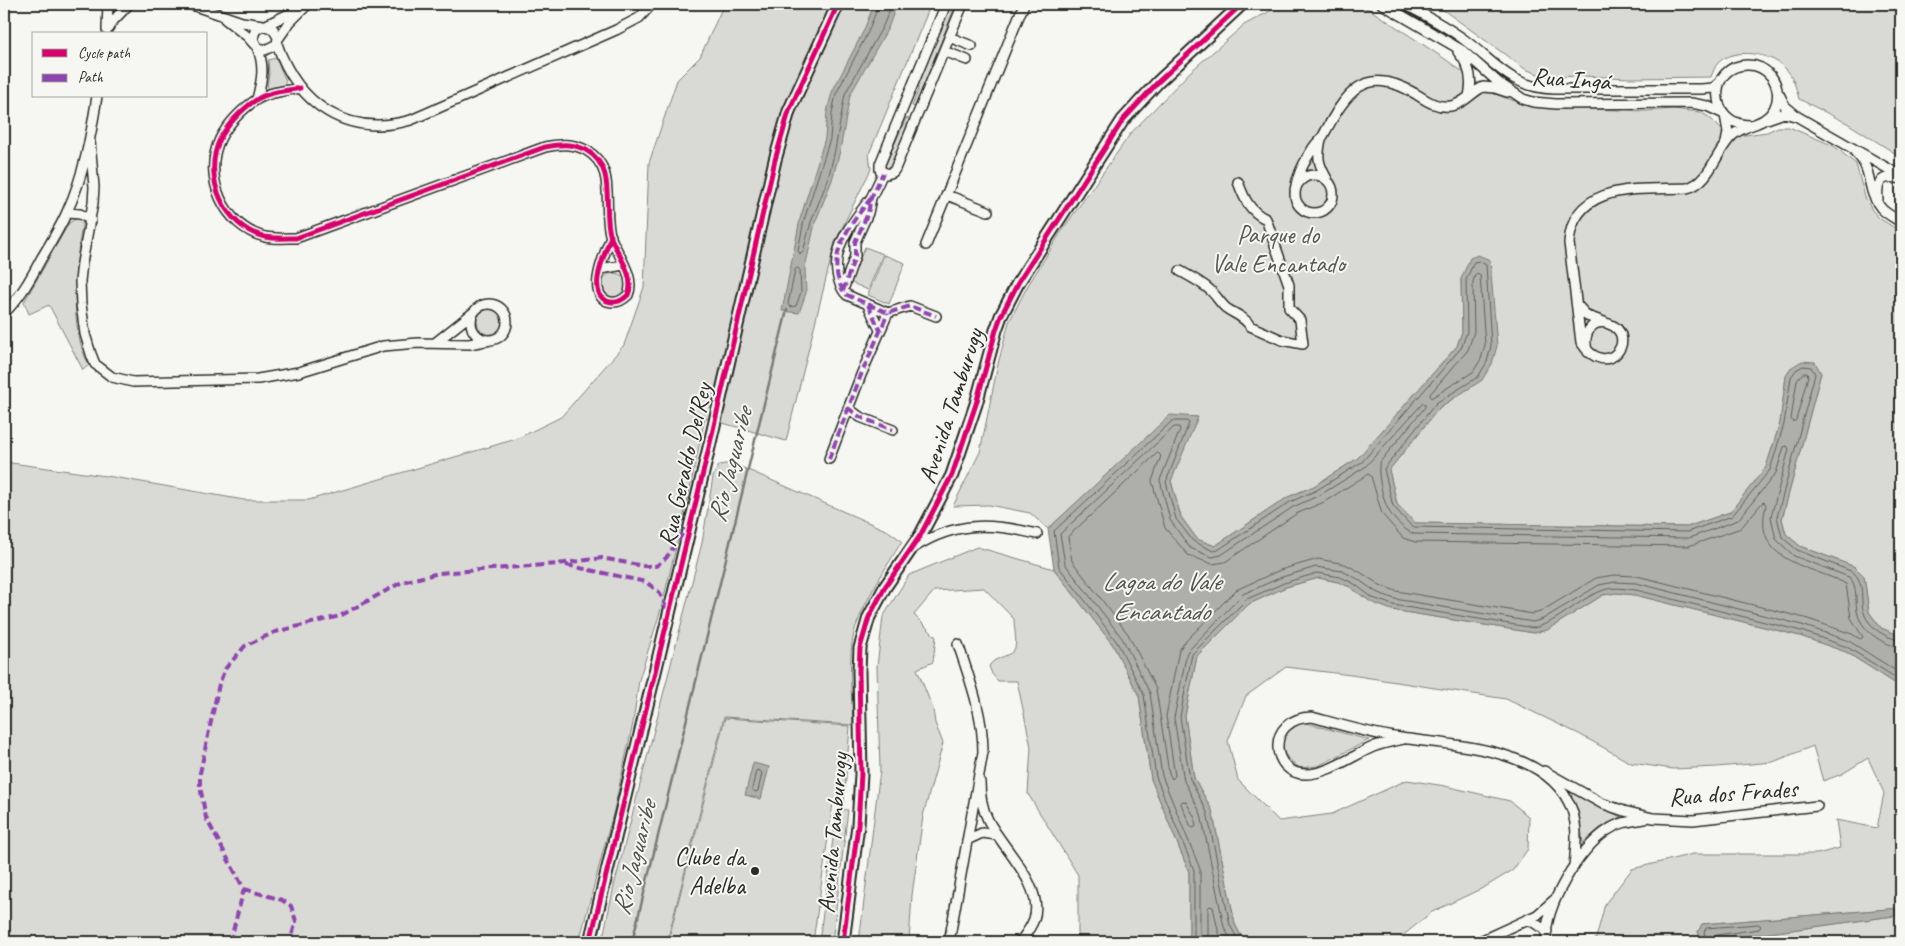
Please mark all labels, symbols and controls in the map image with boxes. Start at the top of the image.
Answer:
legend [32,32,208,98]
text: Cycle path [78,44,130,63]
street label: Rua Ingá [1531,60,1613,98]
text: Path [78,68,104,87]
park label: Parque do Vale Encantado [1211,219,1348,280]
street label: Avenida Tamburugy [911,323,992,487]
street label: Rua Geraldo Del'Rey [651,378,720,550]
water label: Rio Jaguaribe [700,400,761,525]
water label: Lagoa do Vale Encantado [1102,565,1224,628]
street label: Avenida Tamburugy [810,750,856,914]
street label: Rua dos Frades [1668,772,1801,813]
water label: Rio Jaguaribe [604,793,665,918]
place label: Clube da Adelba [674,841,748,902]
marker: Clube da Adelba [749,865,761,877]

